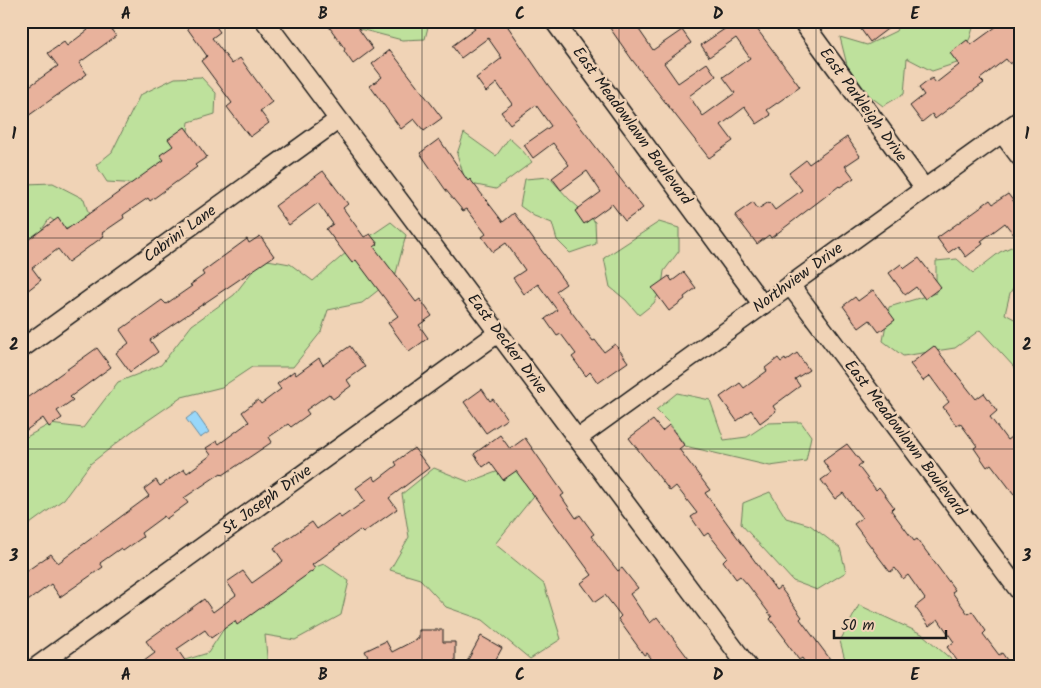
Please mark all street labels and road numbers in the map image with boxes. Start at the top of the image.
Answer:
street label: East Meadowlawn Boulevard [566,42,699,211]
street label: East Parkleigh Drive [813,43,913,167]
street label: Cabrini Lane [138,199,222,269]
street label: Northview Drive [748,237,848,319]
street label: East Decker Drive [461,288,553,400]
street label: East Meadowlawn Boulevard [838,354,973,522]
street label: St Joseph Drive [217,459,317,541]

